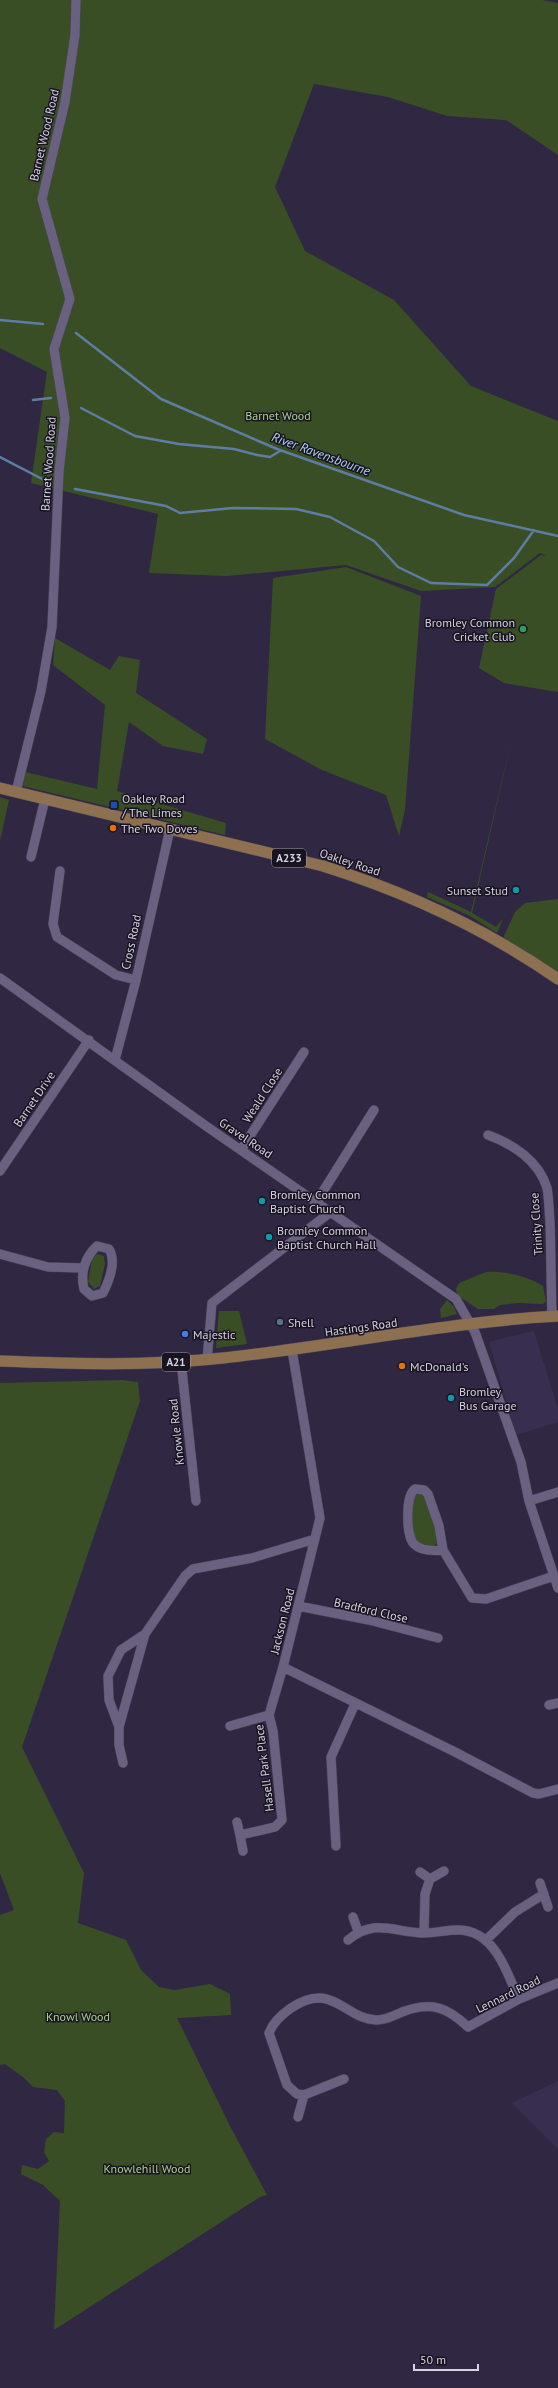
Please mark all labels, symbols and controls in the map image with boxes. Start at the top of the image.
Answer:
street label: Barnet Wood Road [26,87,62,183]
park label: Barnet Wood [245,408,311,423]
street label: Barnet Wood Road [37,417,59,511]
water label: River Ravensbourne [269,428,373,480]
place label: Bromley Common Cricket Club [425,615,515,644]
marker: Bromley Common Cricket Club [518,624,528,634]
place label: Oakley Road / The Limes [121,791,185,820]
marker: Oakley Road / The Limes [109,800,119,810]
place label: The Two Doves [121,821,198,836]
marker: The Two Doves [108,823,118,833]
street label: Oakley Road [318,845,382,879]
road number: A233 [272,849,306,867]
place label: Sunset Stud [447,883,508,898]
marker: Sunset Stud [511,885,521,895]
street label: Cross Road [118,913,144,971]
street label: Weald Close [239,1065,285,1125]
street label: Barnet Drive [10,1068,58,1130]
street label: Gravel Road [216,1115,276,1161]
place label: Bromley Common Baptist Church [270,1187,360,1216]
street label: Trinity Close [526,1192,546,1256]
marker: Bromley Common Baptist Church [257,1196,267,1206]
place label: Bromley Common Baptist Church Hall [277,1223,377,1252]
marker: Bromley Common Baptist Church Hall [264,1232,274,1242]
street label: Hastings Road [324,1314,398,1340]
place label: Shell [288,1315,315,1330]
marker: Shell [275,1317,285,1327]
place label: Majestic [193,1327,236,1342]
marker: Majestic [180,1329,190,1339]
road number: A21 [162,1353,190,1371]
place label: McDonald's [410,1359,469,1374]
marker: McDonald's [397,1361,407,1371]
place label: Bromley Bus Garage [459,1384,517,1413]
marker: Bromley Bus Garage [446,1393,456,1403]
street label: Knowle Road [165,1398,187,1466]
street label: Jackson Road [266,1587,297,1656]
street label: Bradford Close [333,1594,409,1626]
street label: Hasell Park Place [251,1724,277,1812]
street label: Lennard Road [473,1972,543,2016]
park label: Knowl Wood [46,2009,110,2024]
park label: Knowlehill Wood [104,2161,190,2176]
scale bar [414,2346,478,2372]
text: 50 m [420,2352,446,2367]

